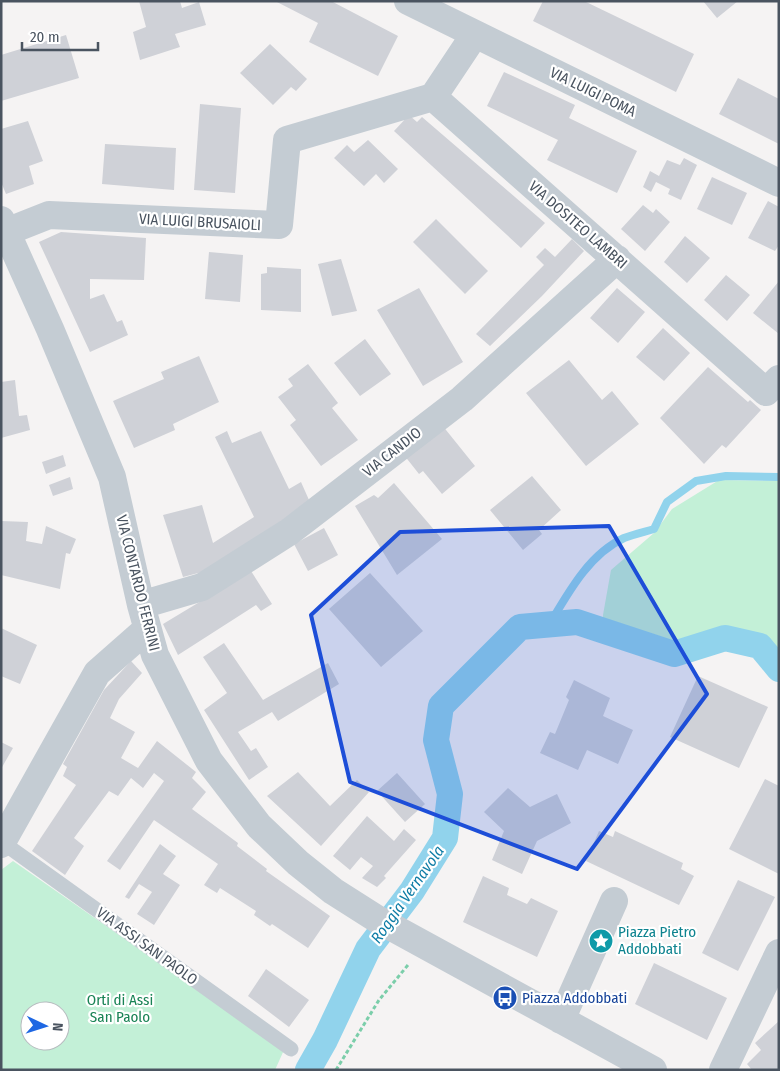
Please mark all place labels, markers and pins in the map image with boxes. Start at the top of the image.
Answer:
place label: Piazza Pietro Addobbati [618,923,696,958]
place icon: Piazza Pietro Addobbati [588,928,614,954]
bus stop icon: Piazza Addobbati [492,985,518,1011]
place label: Piazza Addobbati [522,989,627,1007]

